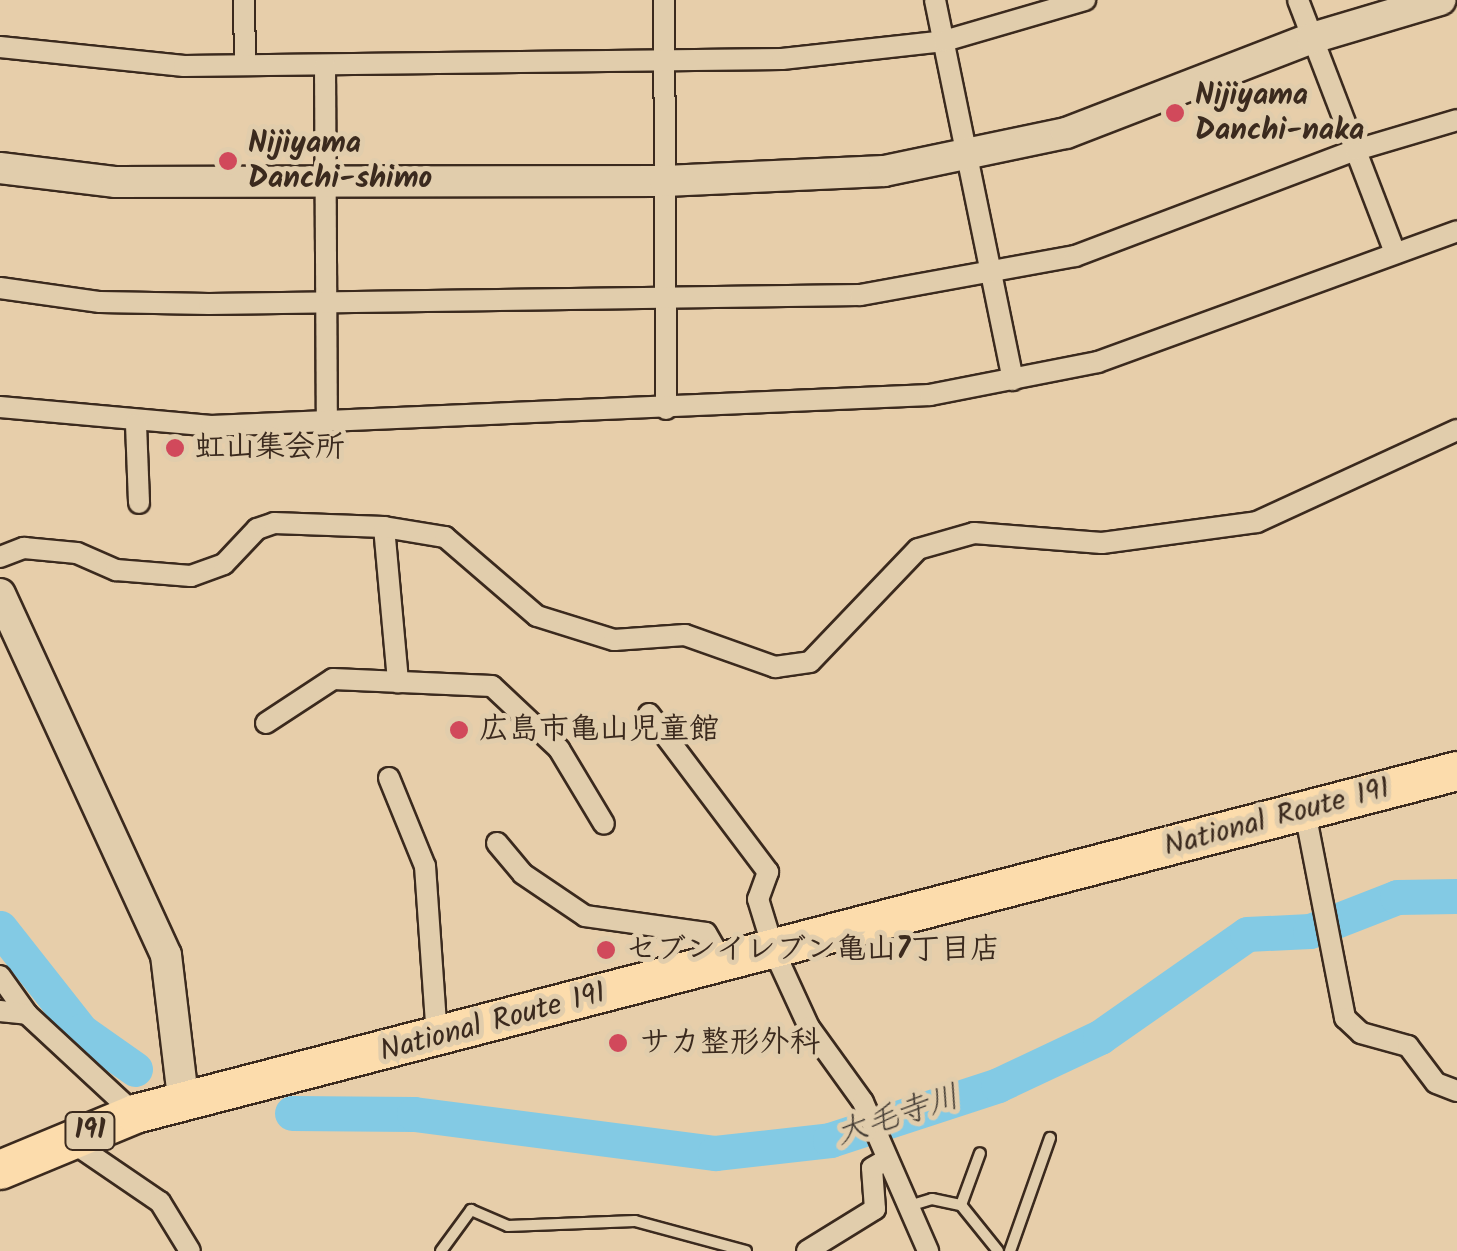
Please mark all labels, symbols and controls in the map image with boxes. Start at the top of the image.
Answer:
place label: Nijiyama Danchi-naka [1195,78,1364,148]
marker: Nijiyama Danchi-naka [1164,102,1186,124]
place label: Nijiyama Danchi-shimo [248,126,432,196]
marker: Nijiyama Danchi-shimo [217,150,239,172]
place label: 虹山集会所 [195,430,345,466]
marker: 虹山集会所 [164,437,186,459]
place label: 広島市亀山児童館 [479,712,719,748]
marker: 広島市亀山児童館 [448,719,470,741]
street label: National Route 191 [1160,771,1394,865]
place label: セブンイレブン亀山7丁目店 [626,932,1000,968]
marker: セブンイレブン亀山7丁目店 [595,939,617,961]
street label: National Route 191 [376,976,610,1070]
place label: サカ整形外科 [640,1025,820,1061]
marker: サカ整形外科 [605,1030,631,1056]
water label: 大毛寺川 [831,1079,965,1155]
road number: 191 [62,1108,118,1154]

